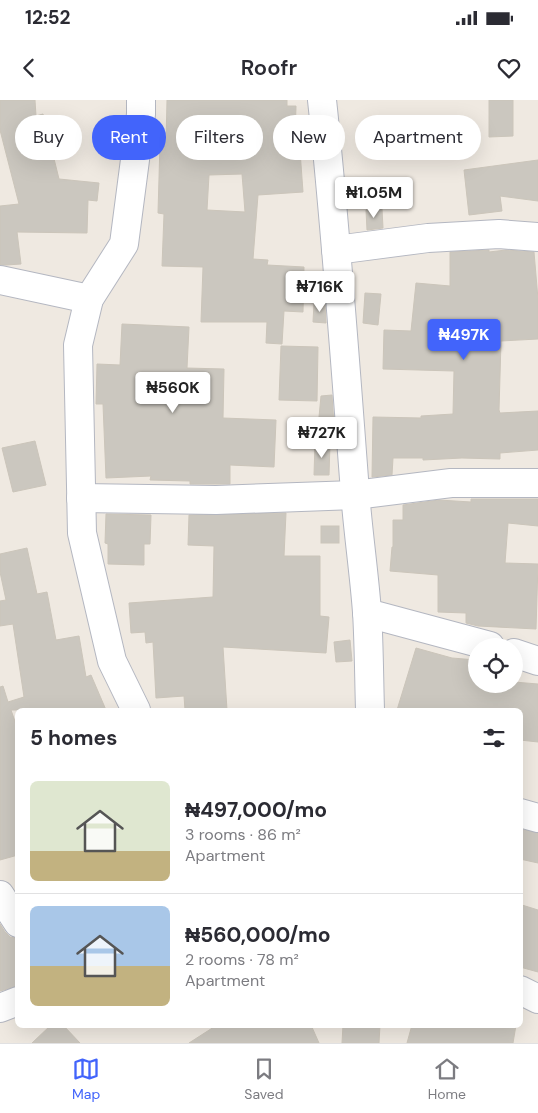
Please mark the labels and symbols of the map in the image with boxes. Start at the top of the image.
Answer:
pin: ₦1.05M [333,176,415,219]
pin: ₦716K [285,270,355,313]
pin: ₦497K [429,318,499,361]
pin: ₦560K [138,372,208,414]
pin: ₦727K [287,416,357,459]

